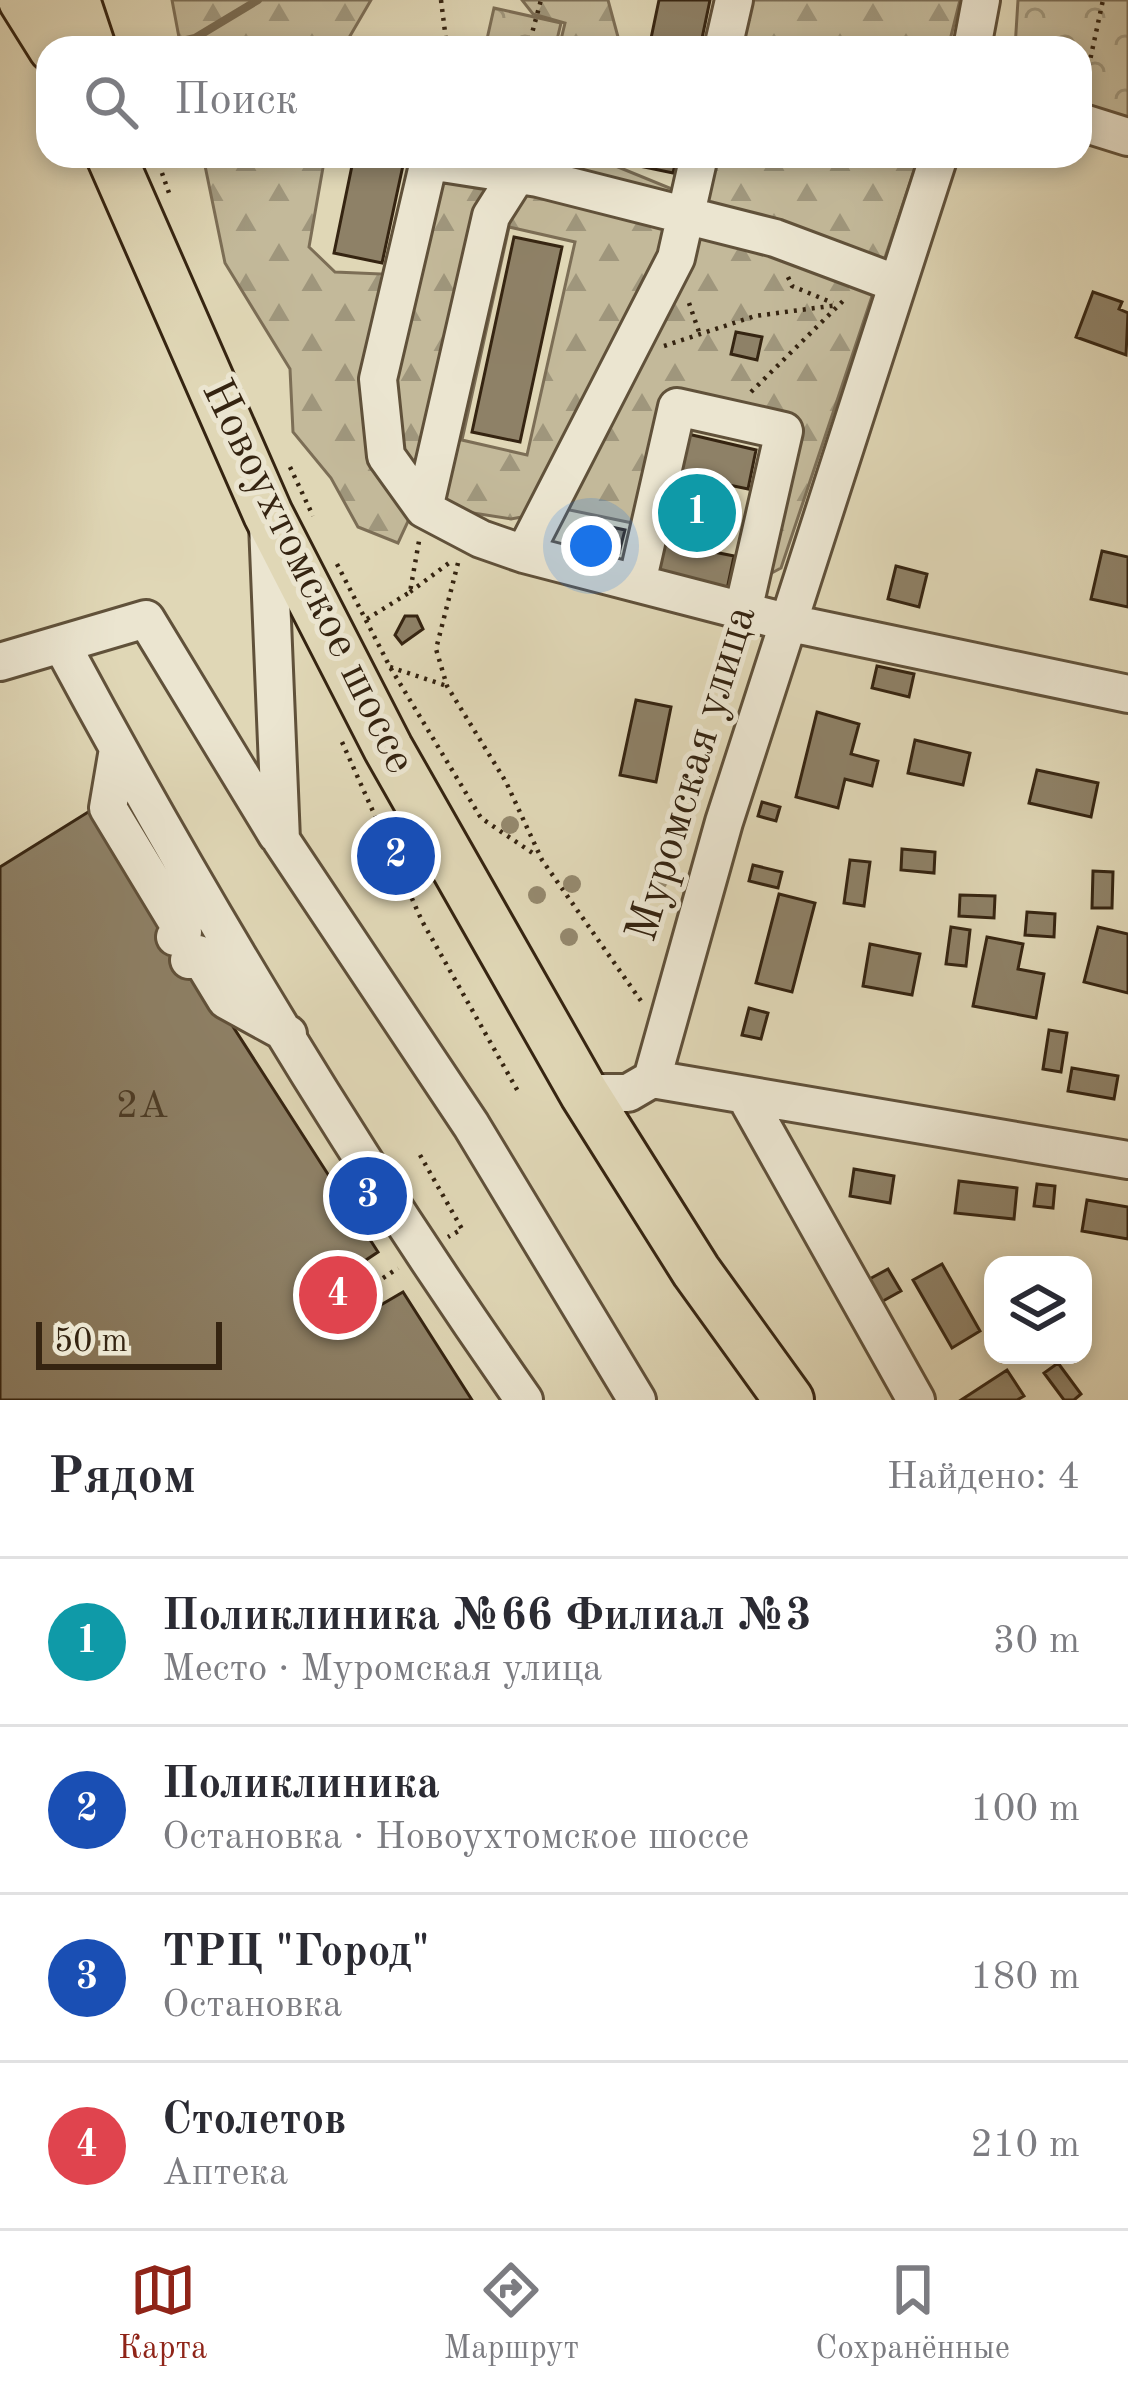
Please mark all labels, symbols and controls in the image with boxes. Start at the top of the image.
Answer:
search box [36,36,1092,168]
icon: search [78,69,144,135]
text: Поиск [174,79,298,124]
street label: Новоухтомское шоссе [192,373,422,781]
pin: 1 [658,468,736,558]
your location [561,516,621,576]
street label: Муромская улица [621,601,765,947]
pin: 2 [357,811,435,901]
house number: 2А [116,1087,168,1126]
pin: 3 [329,1151,407,1241]
pin: 4 [299,1250,377,1340]
map controls [984,1256,1092,1364]
button: layers [984,1256,1092,1364]
scale bar [36,1316,222,1369]
text: 50 m [54,1326,128,1359]
text: Рядом [48,1453,196,1504]
text: Найдено: 4 [887,1458,1080,1497]
text: Поликлиника №66 Филиал №3 [162,1595,812,1640]
text: 1 [76,1622,98,1661]
text: 30 m [993,1622,1080,1661]
text: Место · Муромская улица [162,1650,602,1689]
text: Поликлиника [162,1763,440,1808]
text: 2 [76,1790,98,1829]
text: 100 m [970,1790,1080,1829]
text: Остановка · Новоухтомское шоссе [162,1818,749,1857]
text: ТРЦ "Город" [162,1931,430,1976]
text: 3 [76,1958,98,1997]
text: 180 m [970,1958,1080,1997]
text: Остановка [162,1986,342,2025]
text: Столетов [162,2099,347,2144]
text: 4 [76,2126,98,2165]
text: 210 m [970,2126,1080,2165]
text: Аптека [162,2154,288,2193]
tab: Карта [118,2257,207,2370]
tab: Маршрут [444,2257,579,2370]
tab: Сохранённые [815,2257,1010,2370]

